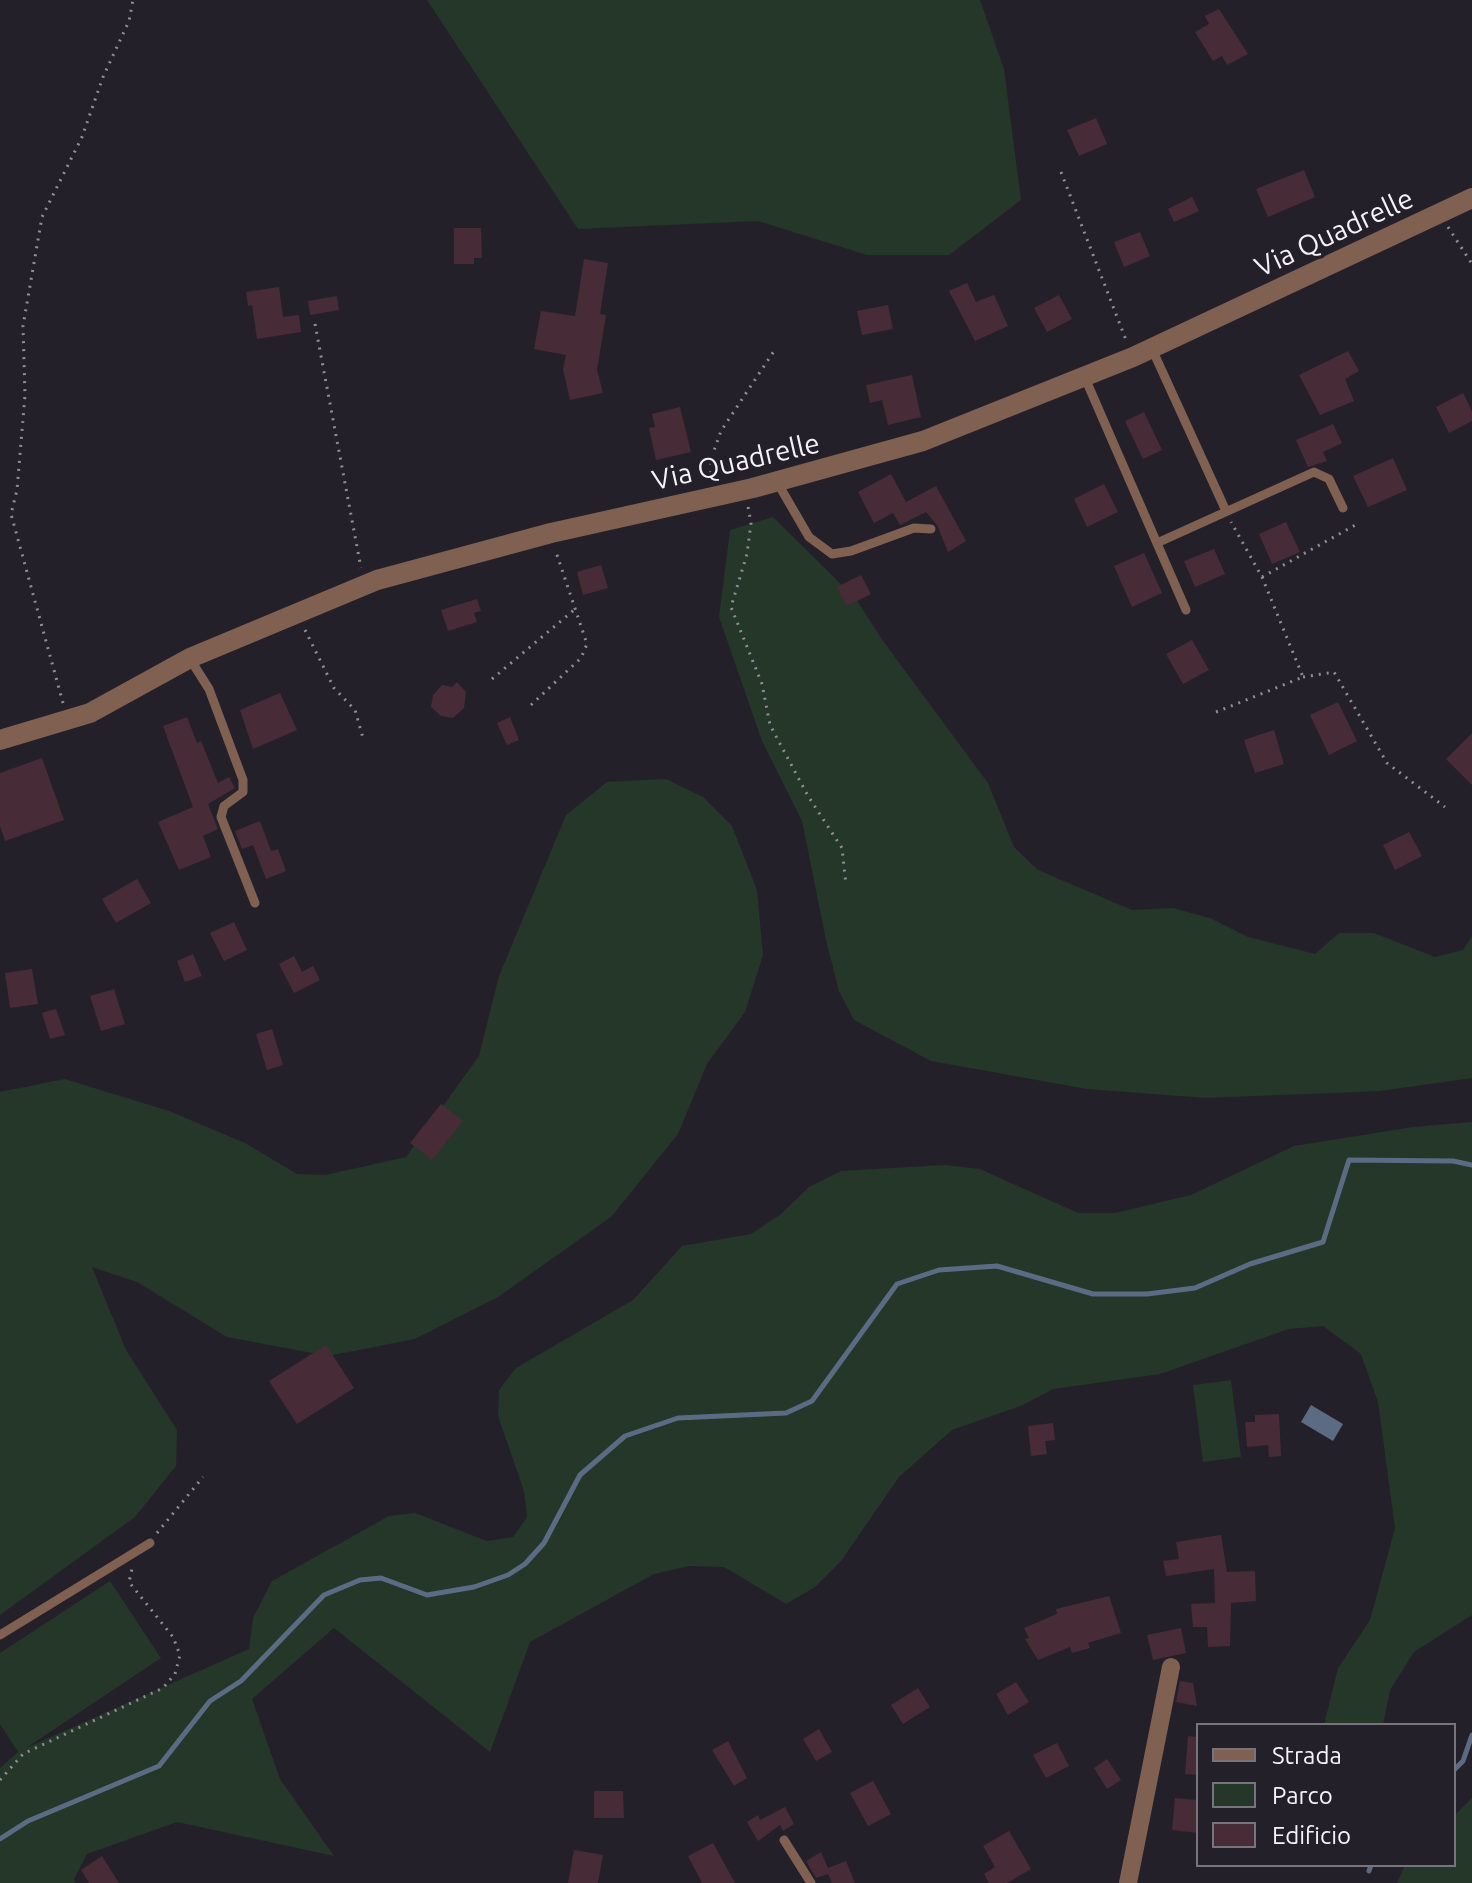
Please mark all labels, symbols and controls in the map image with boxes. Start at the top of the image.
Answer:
street label: Via Quadrelle [1249,182,1419,284]
street label: Via Quadrelle [649,426,823,498]
legend [1196,1723,1456,1867]
text: Strada [1272,1742,1342,1769]
text: Parco [1272,1782,1333,1809]
text: Edificio [1272,1822,1351,1849]

